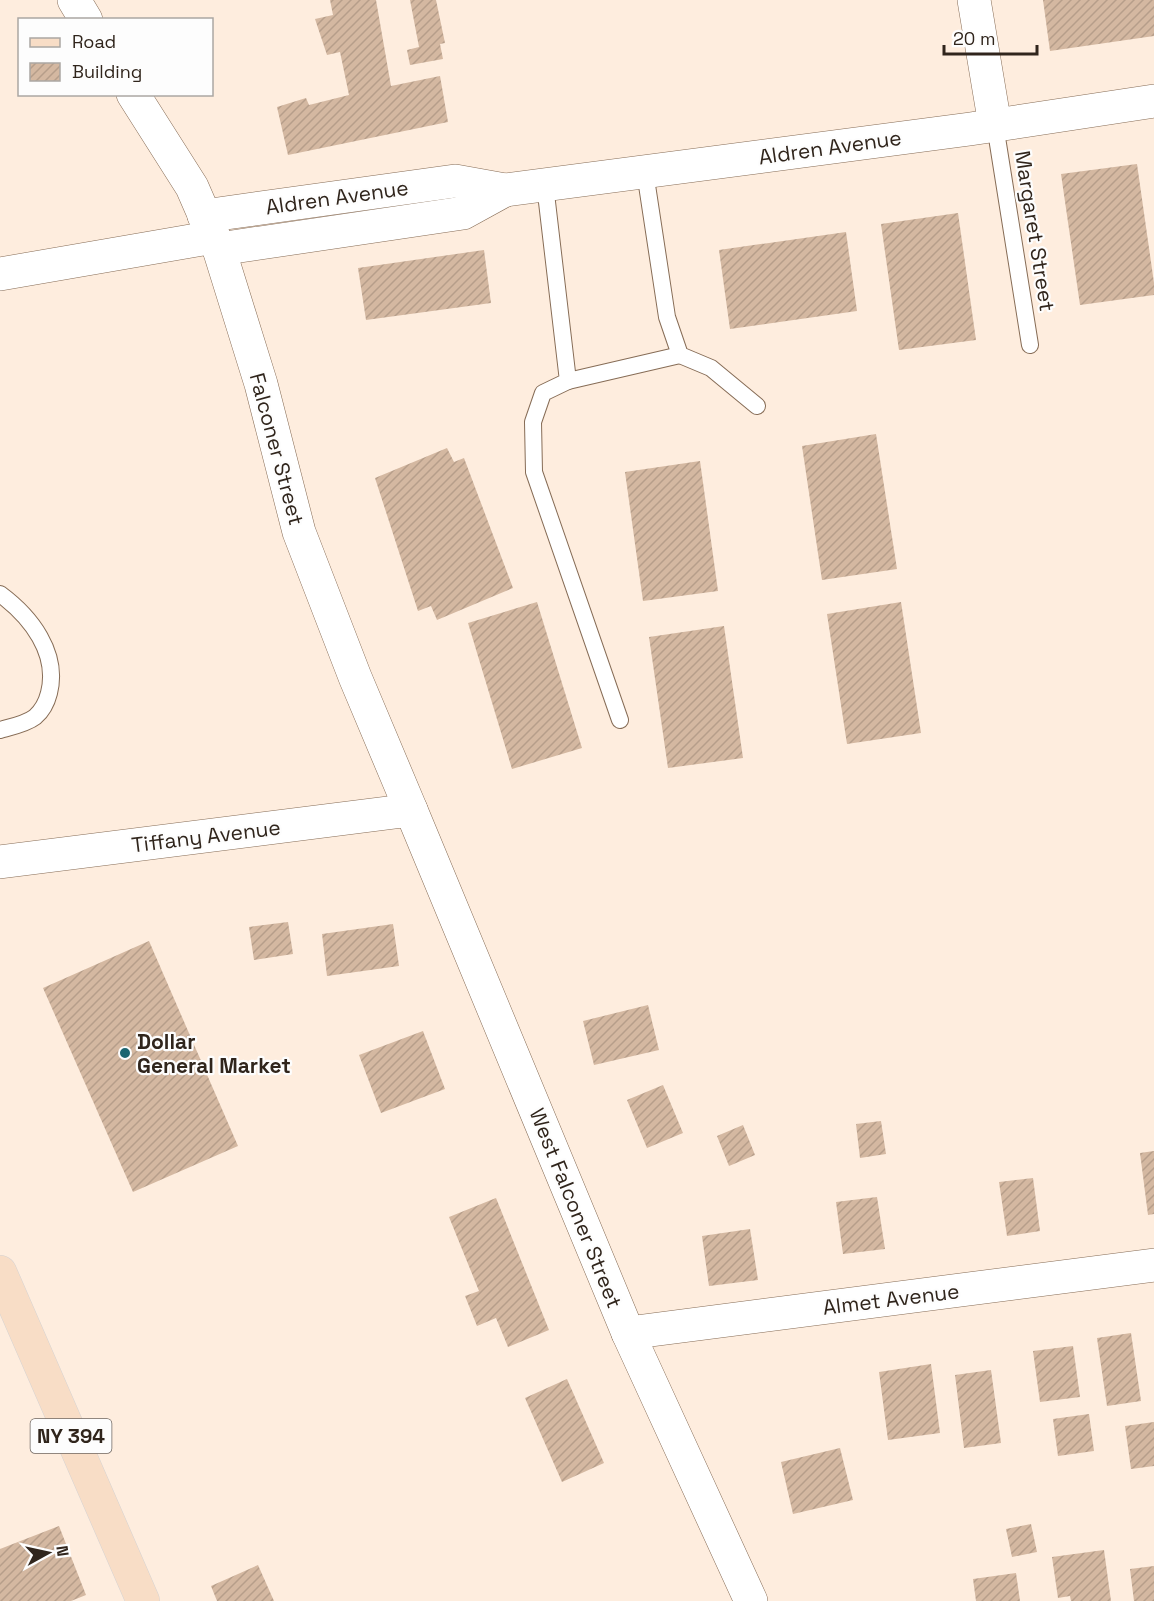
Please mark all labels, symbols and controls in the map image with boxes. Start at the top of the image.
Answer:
legend [18,18,213,96]
scale bar [944,18,1037,56]
text: 20 m [953,27,996,50]
text: Road [72,30,116,53]
text: Building [72,60,142,83]
street label: Aldren Avenue [757,124,903,170]
street label: Margaret Street [1009,149,1061,313]
street label: Aldren Avenue [264,174,410,220]
street label: Falconer Street [244,370,310,528]
street label: Tiffany Avenue [130,813,282,859]
place label: Dollar General Market [137,1028,291,1079]
marker: Dollar General Market [118,1046,132,1060]
street label: West Falconer Street [524,1104,628,1312]
street label: Almet Avenue [821,1277,961,1321]
road number: NY 394 [31,1419,112,1453]
north arrow [18,1523,78,1583]
text: N [51,1544,74,1558]

